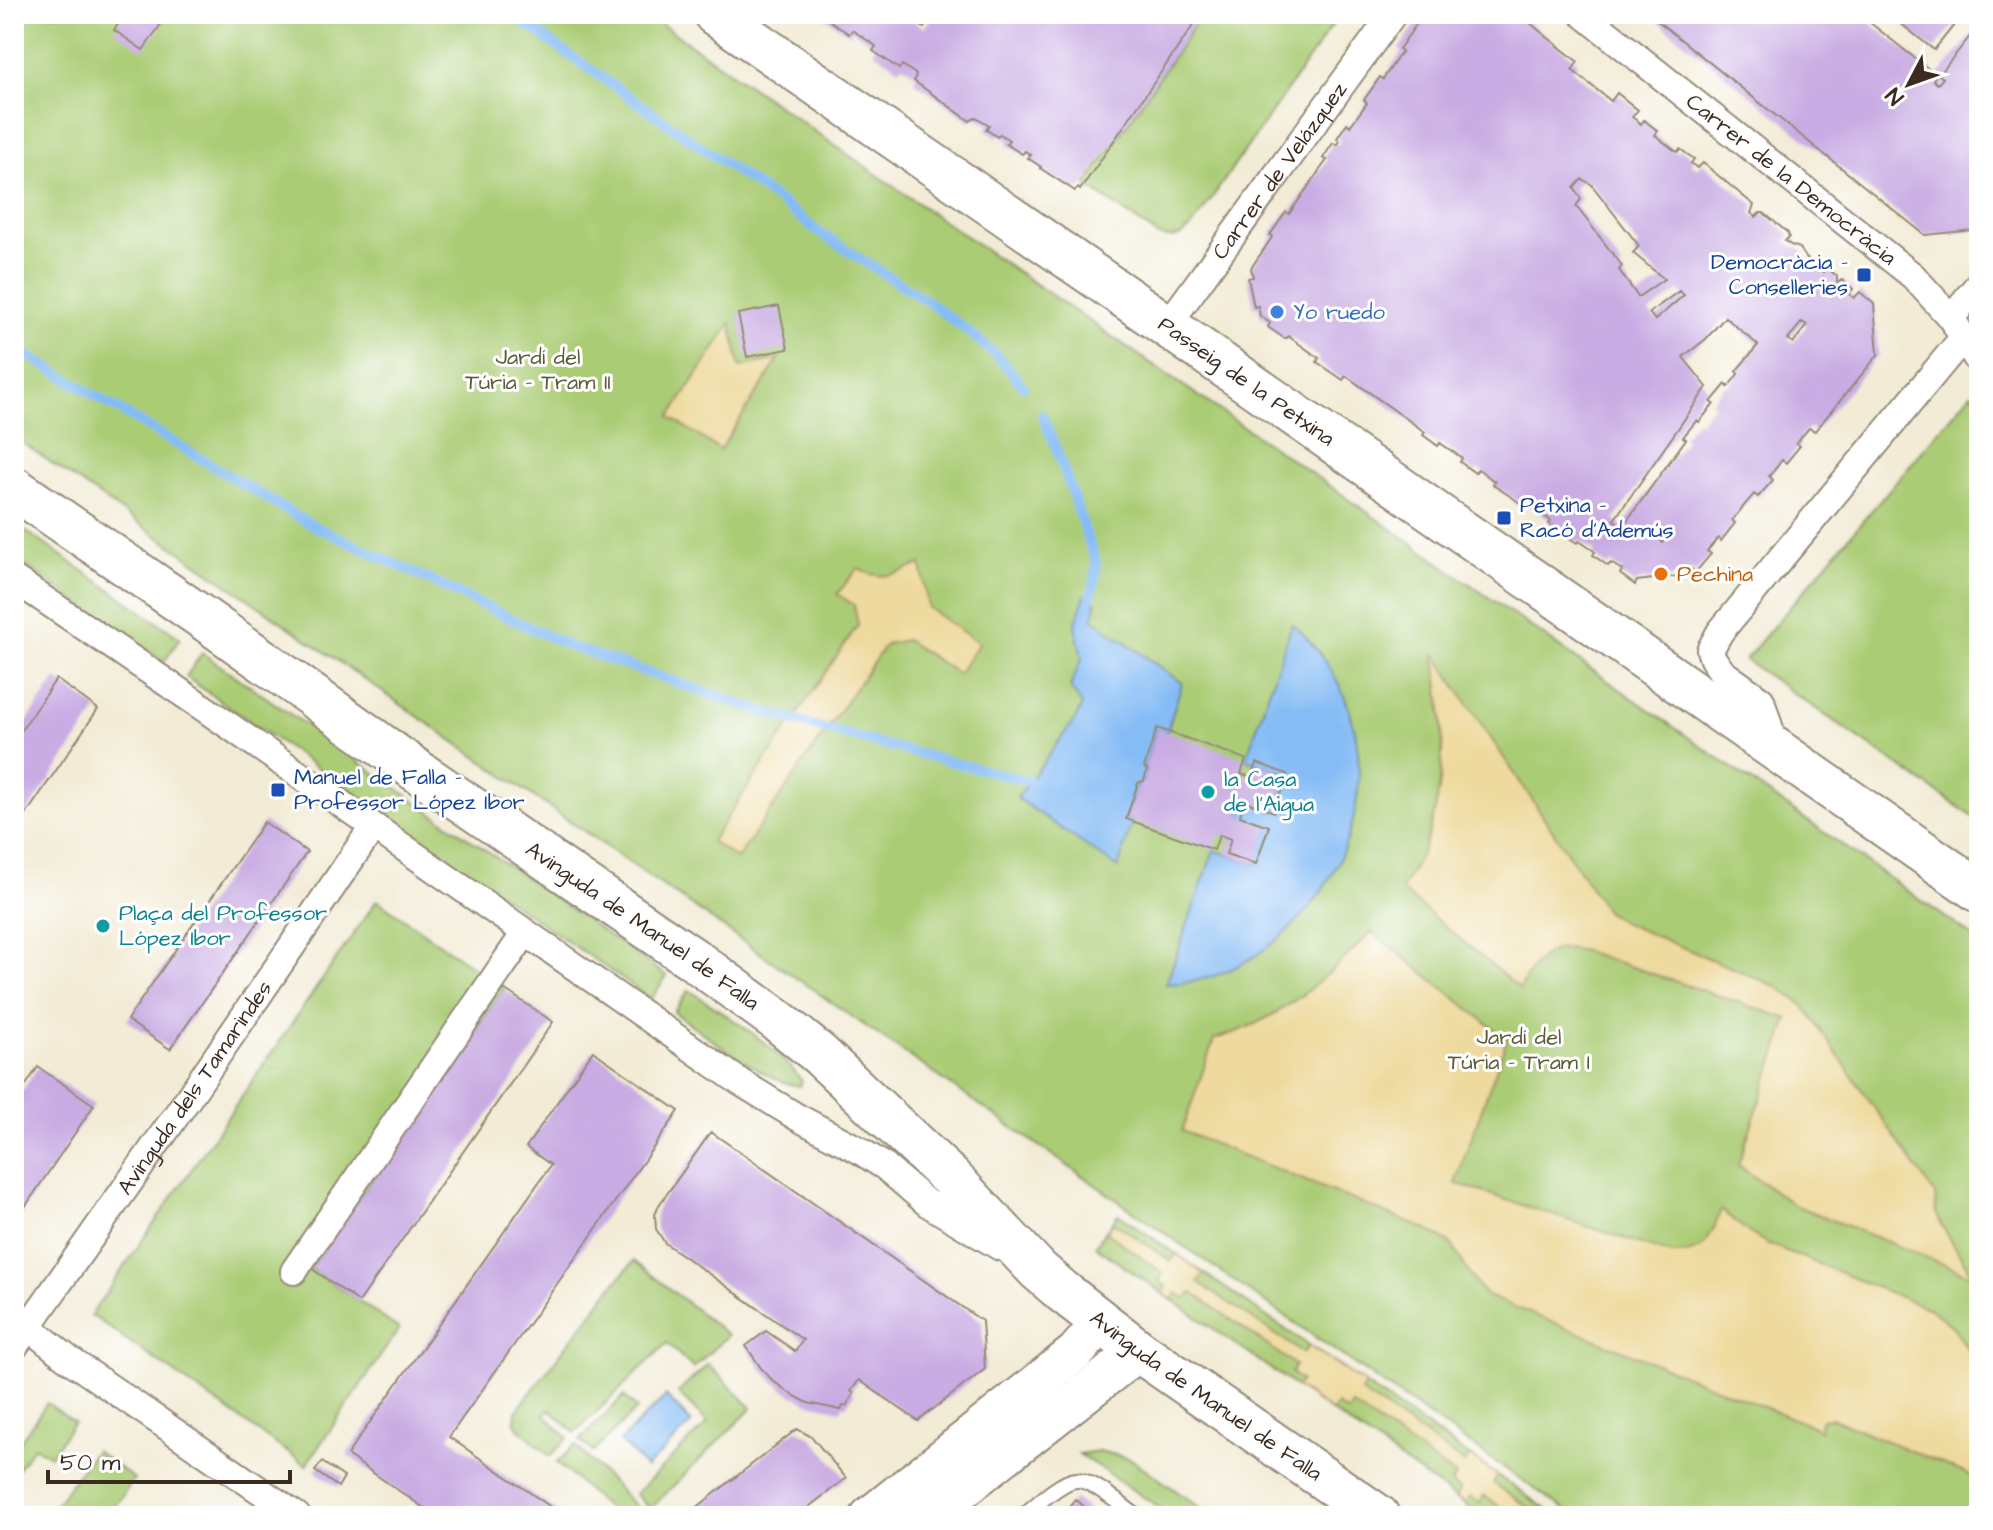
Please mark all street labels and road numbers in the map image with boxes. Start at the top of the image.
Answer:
street label: Carrer de Velázquez [1205,75,1355,266]
street label: Carrer de la Democràcia [1680,86,1903,273]
street label: Passeig de la Petxina [1152,309,1341,454]
street label: Avinguda de Manuel de Falla [520,834,766,1018]
street label: Avinguda dels Tamarindes [110,974,280,1201]
street label: Avinguda de Manuel de Falla [1083,1303,1328,1488]

